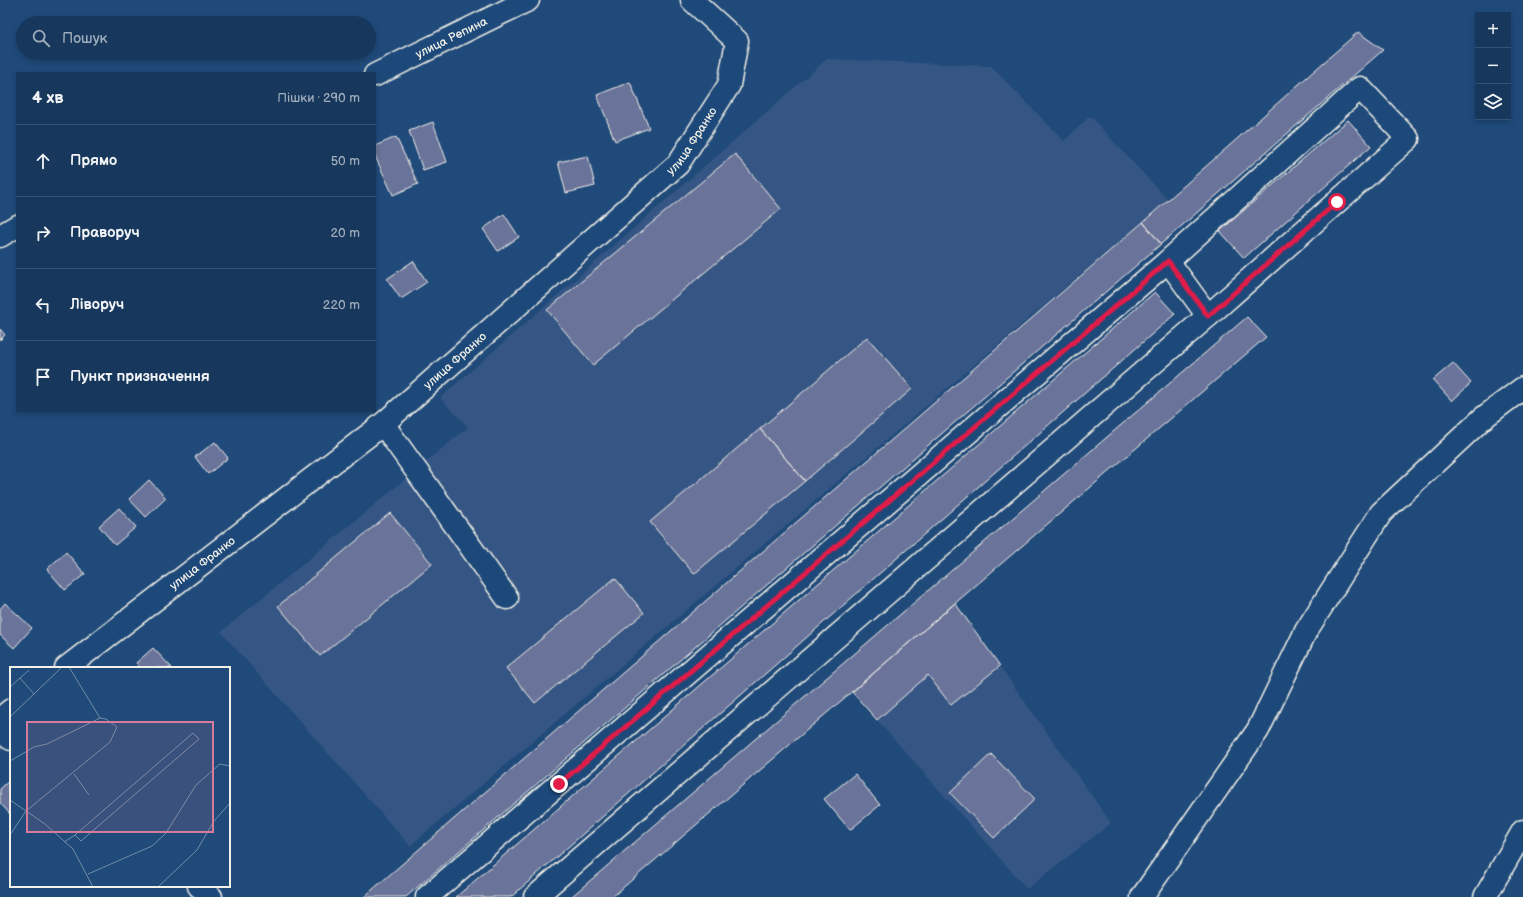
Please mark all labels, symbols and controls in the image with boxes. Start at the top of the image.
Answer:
map controls [1475,12,1511,120]
button: + [1475,12,1511,48]
street label: улица Репина [413,14,490,62]
search box [16,16,376,60]
icon: search [30,27,52,49]
text: Пошук [62,29,108,48]
button: − [1475,48,1511,84]
button: layers [1475,84,1511,120]
text: 4 хв [32,88,64,108]
text: Пішки · 290 m [277,90,360,106]
street label: улица Франко [664,105,721,178]
icon: ahead [32,150,54,172]
text: Прямо [70,151,117,170]
text: 50 m [331,153,360,169]
route start [1328,193,1346,211]
icon: right [32,222,54,244]
text: Праворуч [70,223,140,242]
text: 20 m [330,225,360,241]
icon: left [32,294,54,316]
text: Ліворуч [70,295,124,314]
text: 220 m [323,297,360,313]
street label: улица Франко [421,329,490,393]
icon: arrive [32,366,54,388]
text: Пункт призначення [70,367,210,386]
street label: улица Франко [167,533,238,593]
inset map [10,667,230,887]
route end [550,775,568,793]

